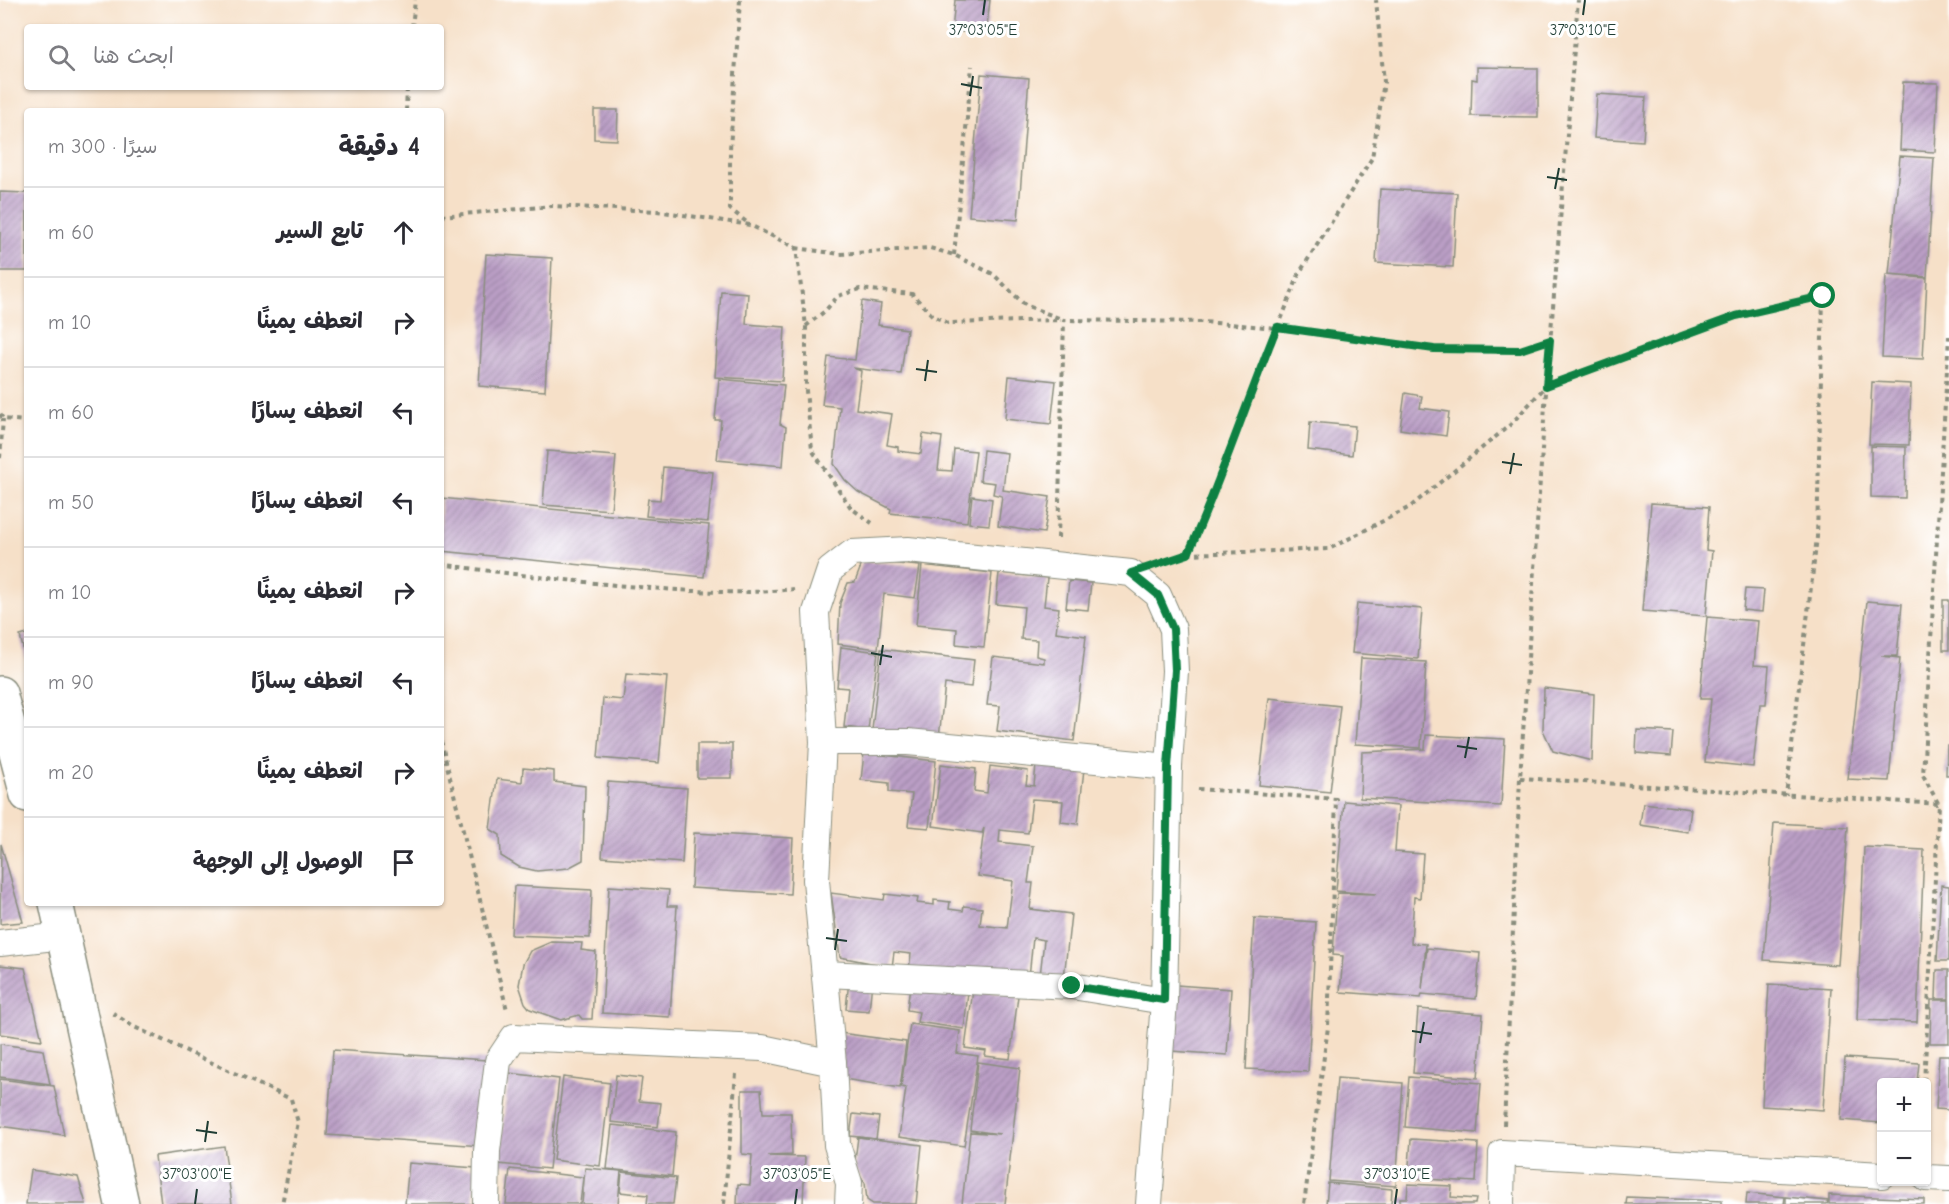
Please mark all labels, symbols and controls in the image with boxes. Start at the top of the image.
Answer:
text: 37°03'05"E [949,21,1017,39]
text: 37°03'10"E [1550,21,1616,39]
search box [24,24,444,90]
icon: search [45,41,78,74]
text: ابحث هنا [93,43,174,69]
text: 4 دقيقة [339,132,420,162]
text: سيرًا · 300 m [48,135,157,158]
icon: ahead [387,216,420,249]
text: تابع السير [277,218,363,244]
text: 60 m [48,221,94,244]
route start [1809,282,1835,308]
icon: right [387,306,420,339]
text: انعطف يمينًا [257,308,363,334]
text: 10 m [48,311,91,334]
icon: left [387,396,420,429]
text: انعطف يسارًا [251,398,363,424]
text: 60 m [48,401,94,424]
icon: left [387,486,420,519]
text: انعطف يسارًا [251,488,363,514]
text: 50 m [48,491,94,514]
icon: right [387,576,420,609]
text: انعطف يمينًا [257,578,363,604]
text: 10 m [48,581,91,604]
icon: left [387,666,420,699]
text: انعطف يسارًا [251,668,363,694]
text: 90 m [48,671,94,694]
icon: right [387,756,420,789]
text: انعطف يمينًا [257,758,363,784]
text: 20 m [48,761,94,784]
icon: arrive [387,846,420,879]
text: الوصول إلى الوجهة [193,848,363,874]
route end [1058,972,1084,998]
map controls [1877,1078,1931,1186]
button: + [1877,1078,1931,1132]
button: − [1877,1132,1931,1186]
text: 37°03'00"E [162,1165,232,1183]
text: 37°03'05"E [763,1165,831,1183]
text: 37°03'10"E [1364,1165,1430,1183]

